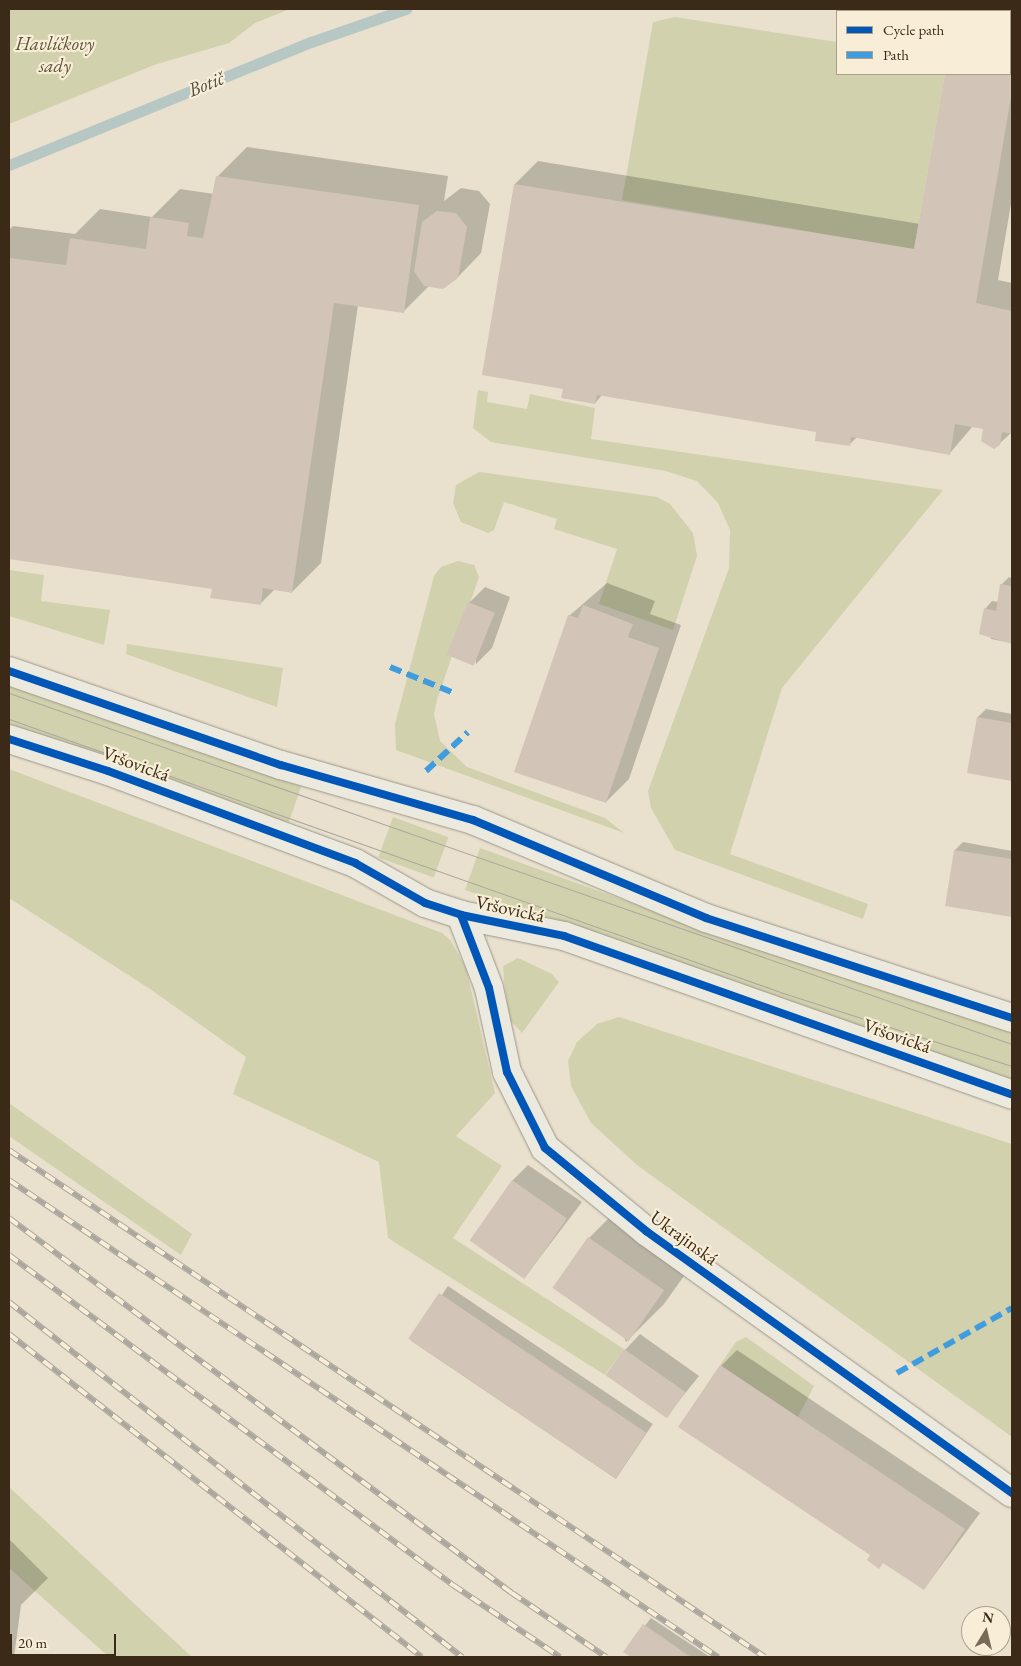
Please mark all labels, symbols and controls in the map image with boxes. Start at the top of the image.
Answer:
legend [836,10,1011,75]
text: Cycle path [883,20,944,39]
park label: Havlíčkovy sady [16,33,94,77]
text: Path [883,45,909,64]
water label: Botič [185,66,227,102]
street label: Vršovická [99,741,173,787]
street label: Vršovická [473,891,547,927]
street label: Vršovická [860,1014,934,1058]
street label: Ukrajinská [646,1206,722,1270]
north arrow [961,1606,1011,1656]
text: N [981,1607,995,1627]
scale bar [12,1624,119,1656]
text: 20 m [18,1633,47,1652]

